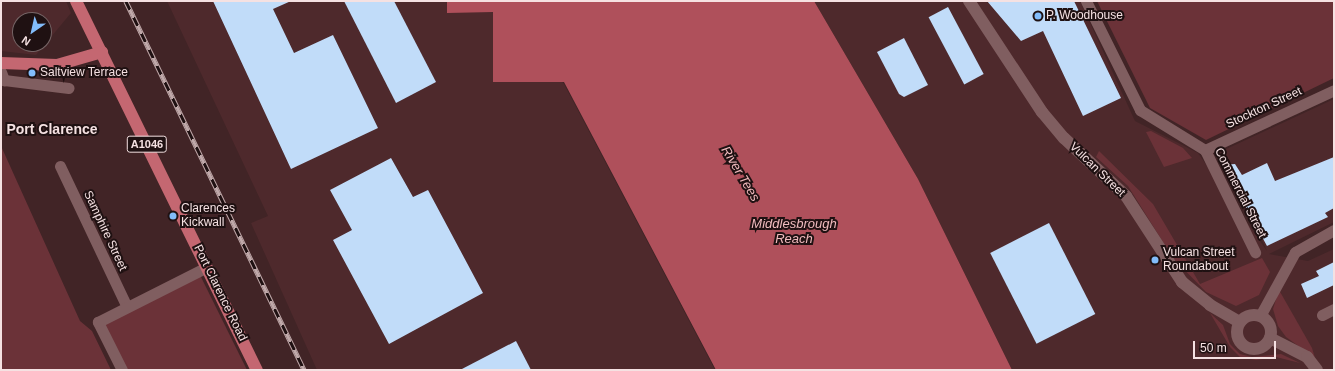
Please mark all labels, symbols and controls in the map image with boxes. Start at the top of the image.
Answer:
place label: P. Woodhouse [1046,9,1123,23]
marker: P. Woodhouse [1033,11,1043,21]
north arrow [12,12,52,52]
text: N [19,34,33,48]
place label: Saltview Terrace [40,66,128,80]
marker: Saltview Terrace [27,68,37,78]
street label: Stockton Street [1224,84,1304,132]
district label: Port Clarence [6,121,98,137]
road number: A1046 [126,135,168,153]
street label: Vulcan Street [1066,140,1128,200]
water label: River Tees [717,144,763,204]
street label: Commercial Street [1211,145,1269,241]
street label: Samphire Street [80,189,130,273]
place label: Clarences Kickwall [181,202,235,230]
marker: Clarences Kickwall [168,211,178,221]
water label: Middlesbrough Reach [751,217,837,248]
street label: Port Clarence Road [190,242,250,344]
place label: Vulcan Street Roundabout [1163,246,1235,274]
marker: Vulcan Street Roundabout [1150,255,1160,265]
scale bar [1195,333,1278,359]
text: 50 m [1200,341,1227,355]

